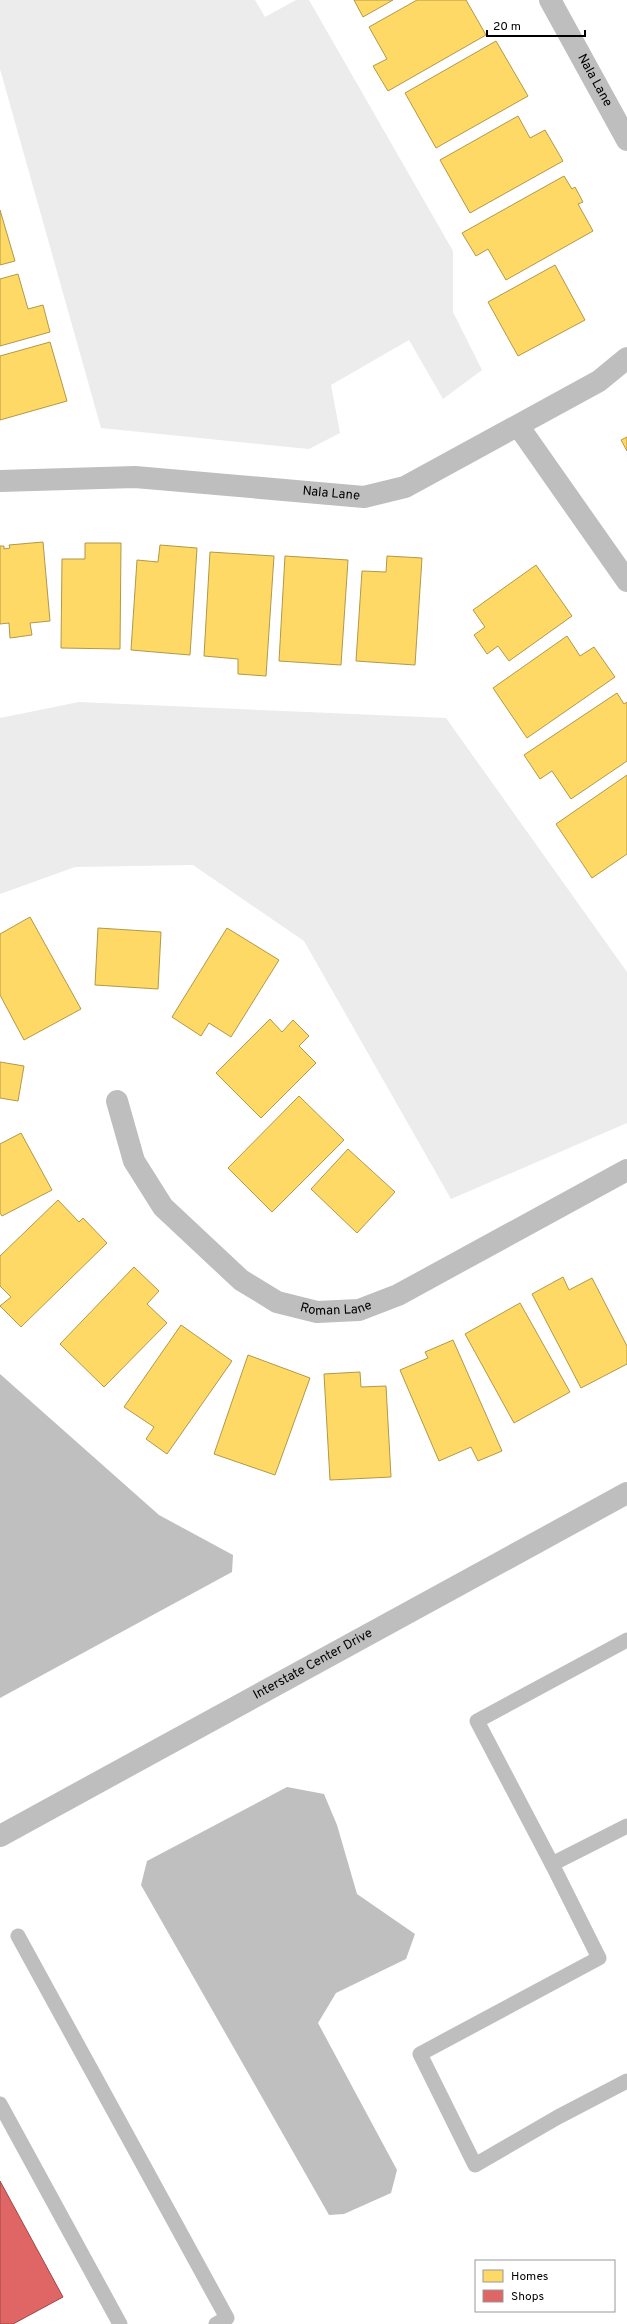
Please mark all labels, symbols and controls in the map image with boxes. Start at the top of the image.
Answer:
scale bar [487,12,585,38]
text: 20 m [493,19,521,35]
street label: Nala Lane [573,51,615,110]
street label: Nala Lane [302,484,361,505]
street label: Roman Lane [298,1298,374,1320]
street label: Interstate Center Drive [251,1626,376,1704]
legend [475,2260,615,2312]
text: Homes [511,2269,548,2285]
text: Shops [511,2289,544,2305]

